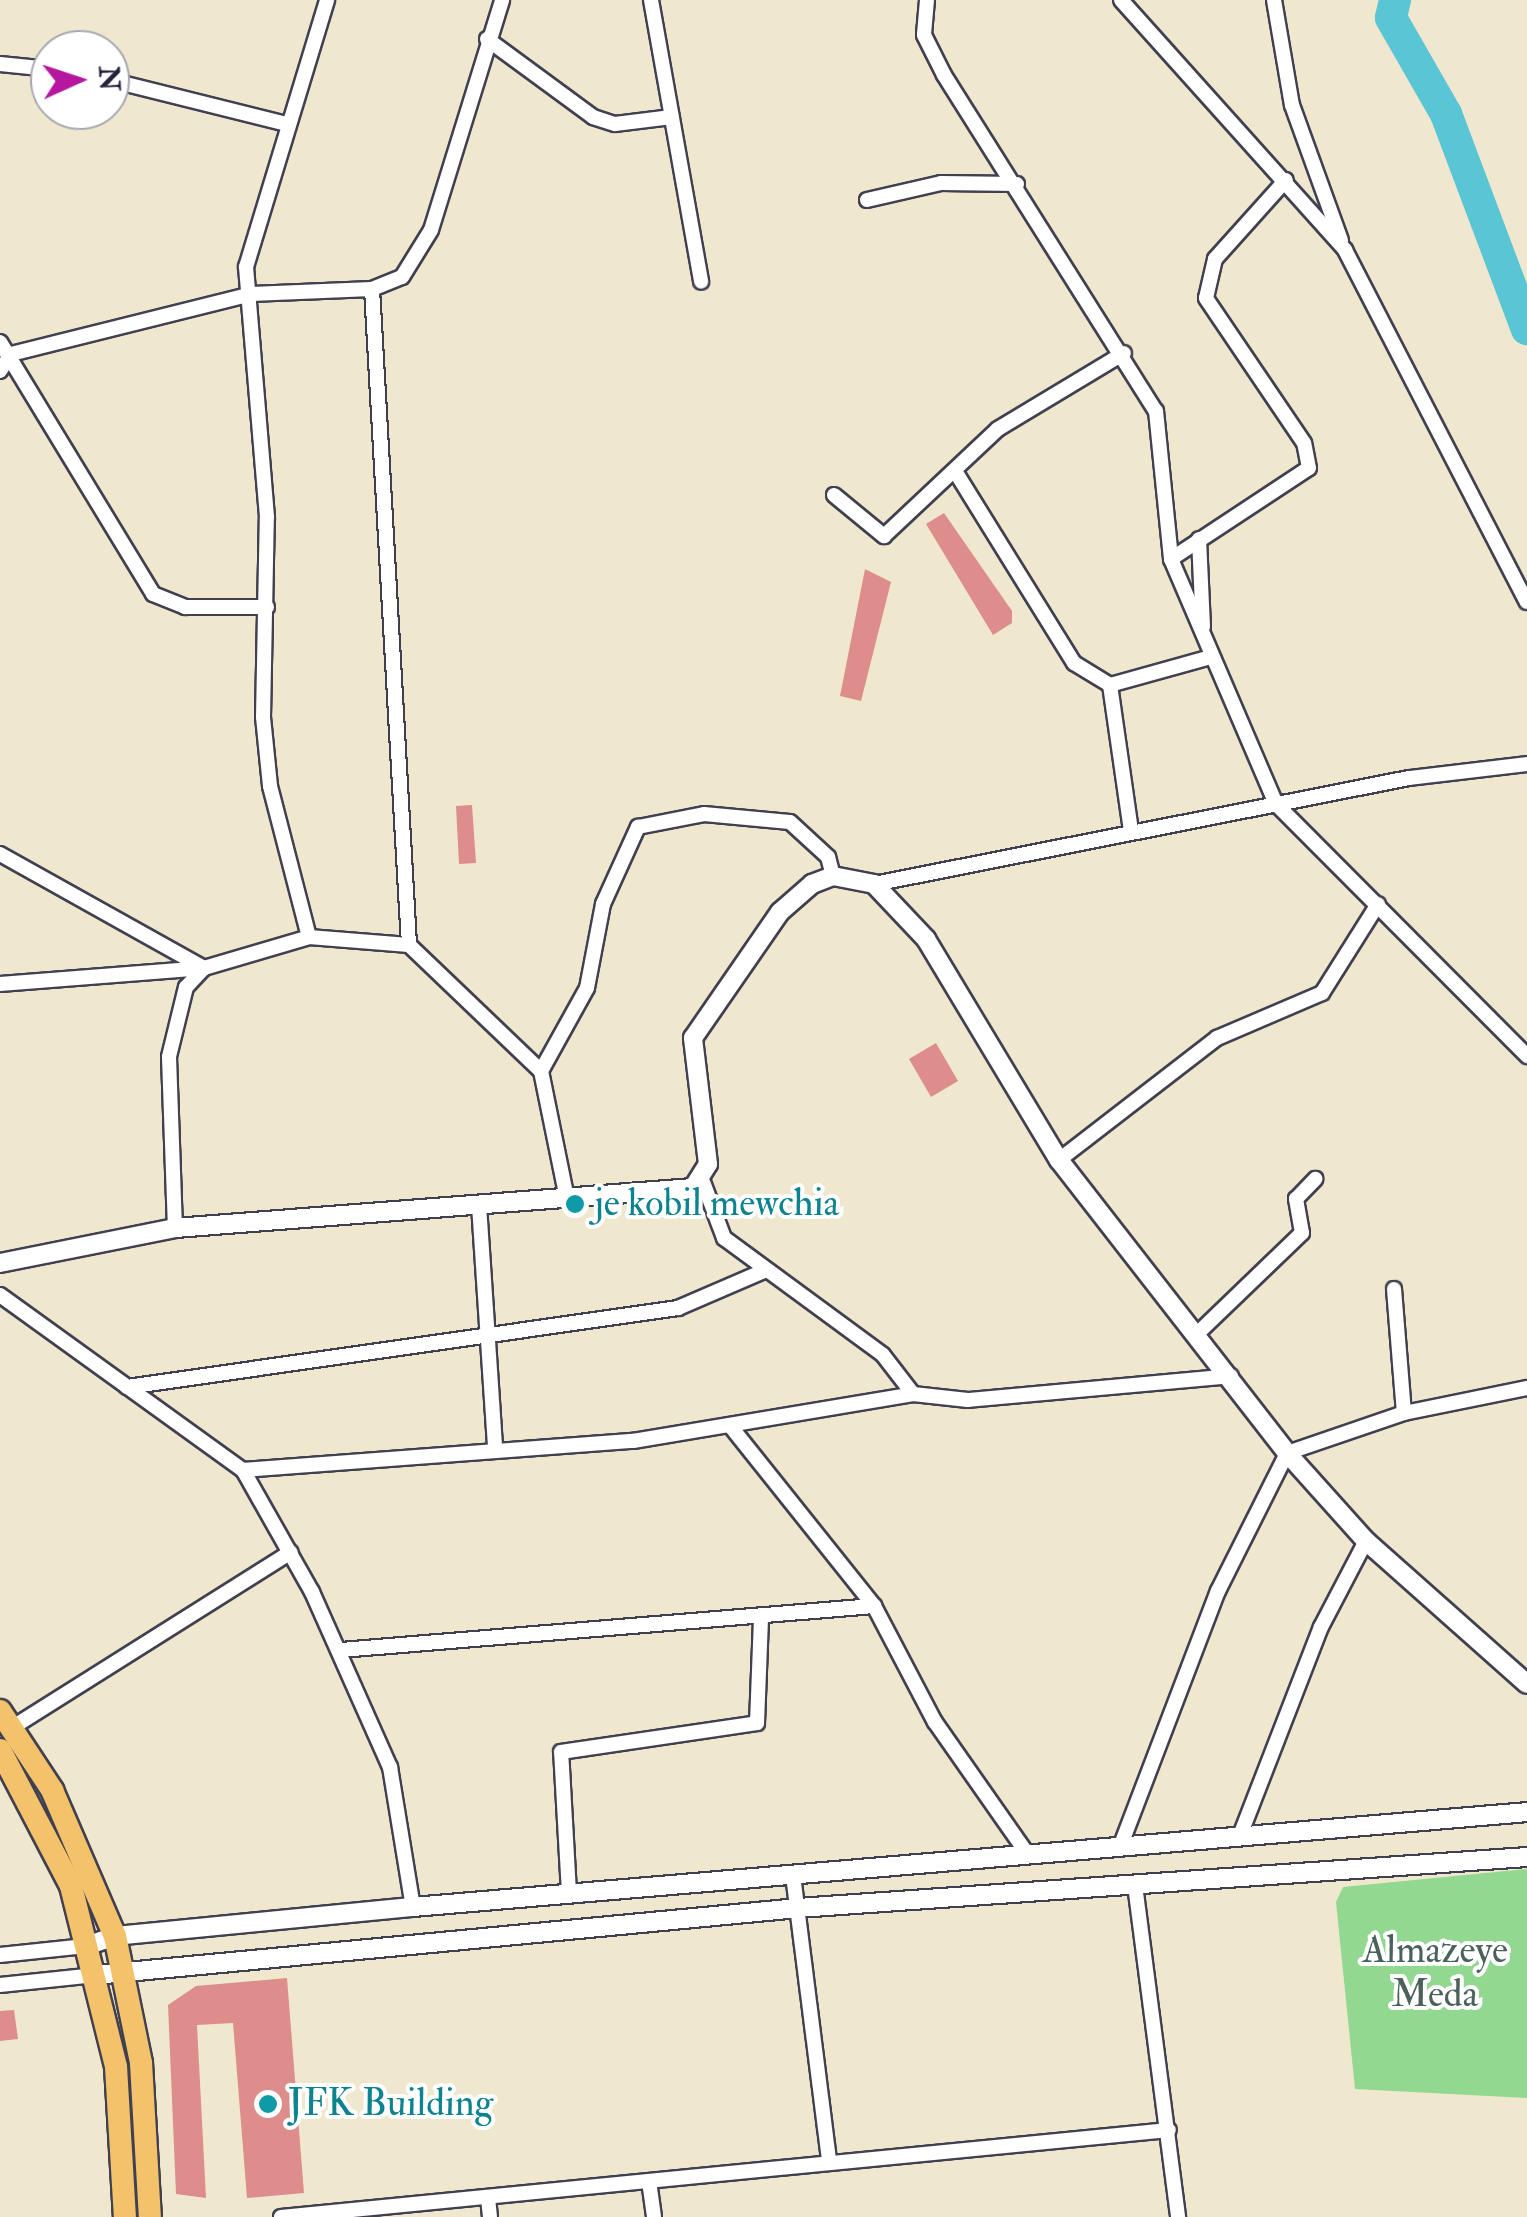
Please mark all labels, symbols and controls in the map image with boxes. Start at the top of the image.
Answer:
north arrow [30,30,130,130]
text: N [90,65,127,92]
place label: je kobil mewchia [595,1181,839,1227]
marker: je kobil mewchia [564,1193,586,1215]
park label: Almazeye Meda [1362,1928,1508,2018]
place label: JFK Building [288,2081,493,2127]
marker: JFK Building [257,2093,279,2115]

